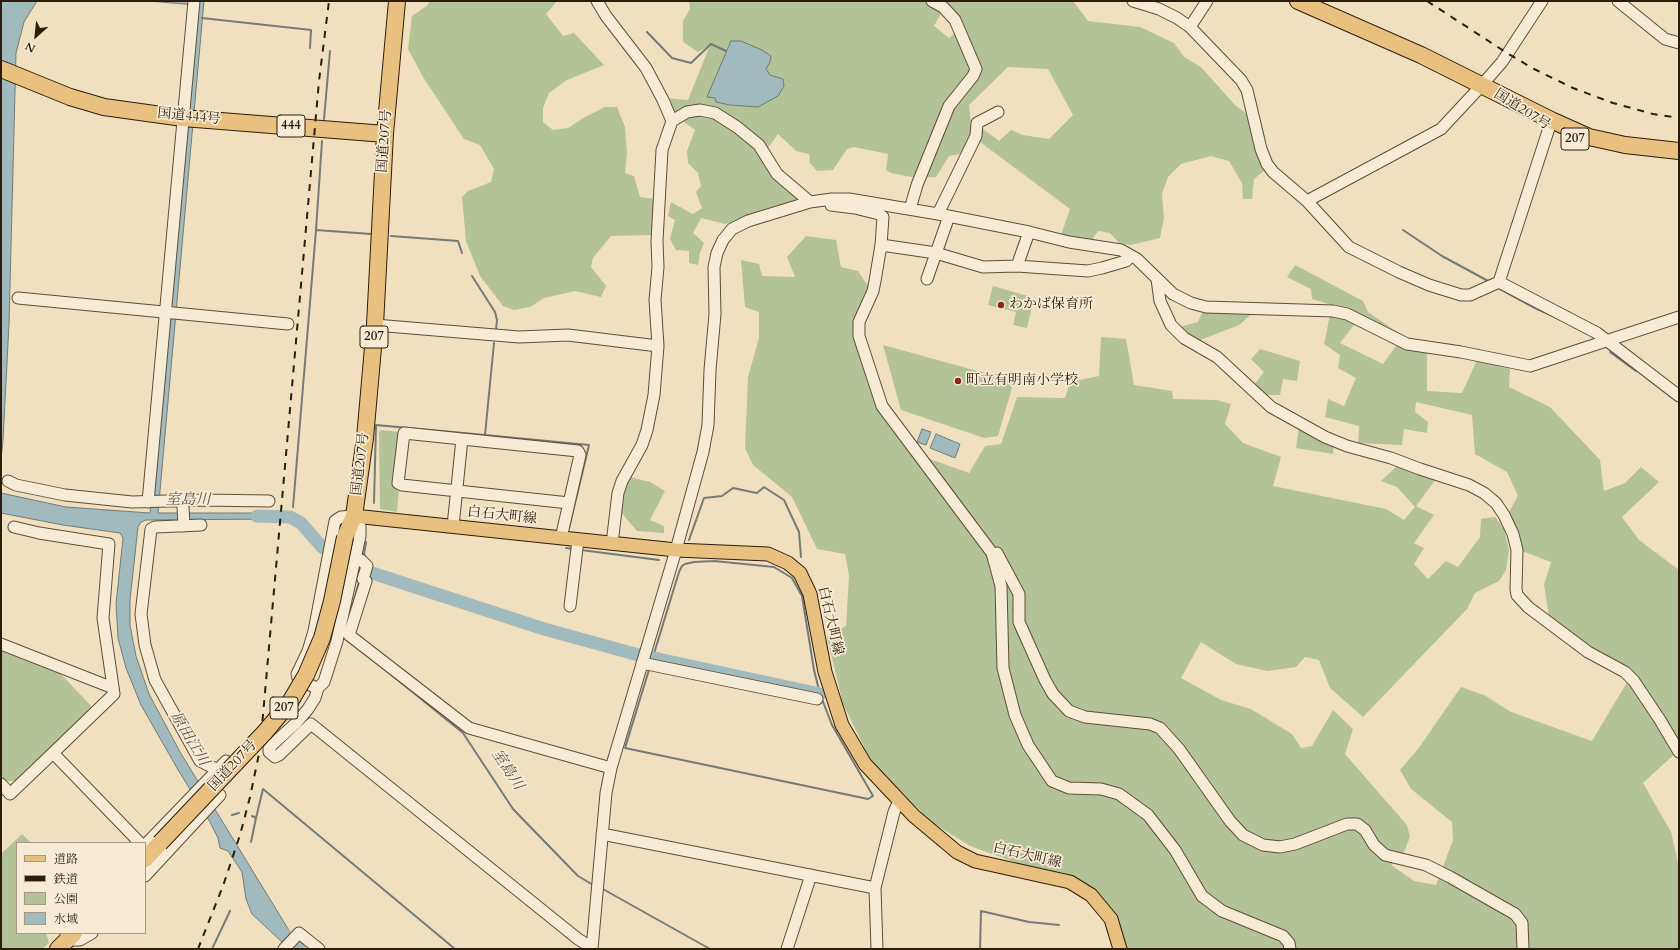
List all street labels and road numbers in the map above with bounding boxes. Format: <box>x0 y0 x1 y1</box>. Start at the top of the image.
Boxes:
street label: 国道207号 <box>1491 86 1553 134</box>
street label: 国道444号 <box>157 105 221 129</box>
street label: 国道207号 <box>374 109 396 173</box>
road number: 444 <box>277 115 305 137</box>
road number: 207 <box>1561 128 1589 150</box>
road number: 207 <box>360 326 388 348</box>
street label: 国道207号 <box>349 431 373 497</box>
street label: 白石大町線 <box>466 504 538 528</box>
street label: 白石大町線 <box>814 585 846 657</box>
road number: 207 <box>270 697 298 719</box>
street label: 国道207号 <box>205 737 261 795</box>
street label: 白石大町線 <box>991 840 1063 872</box>

